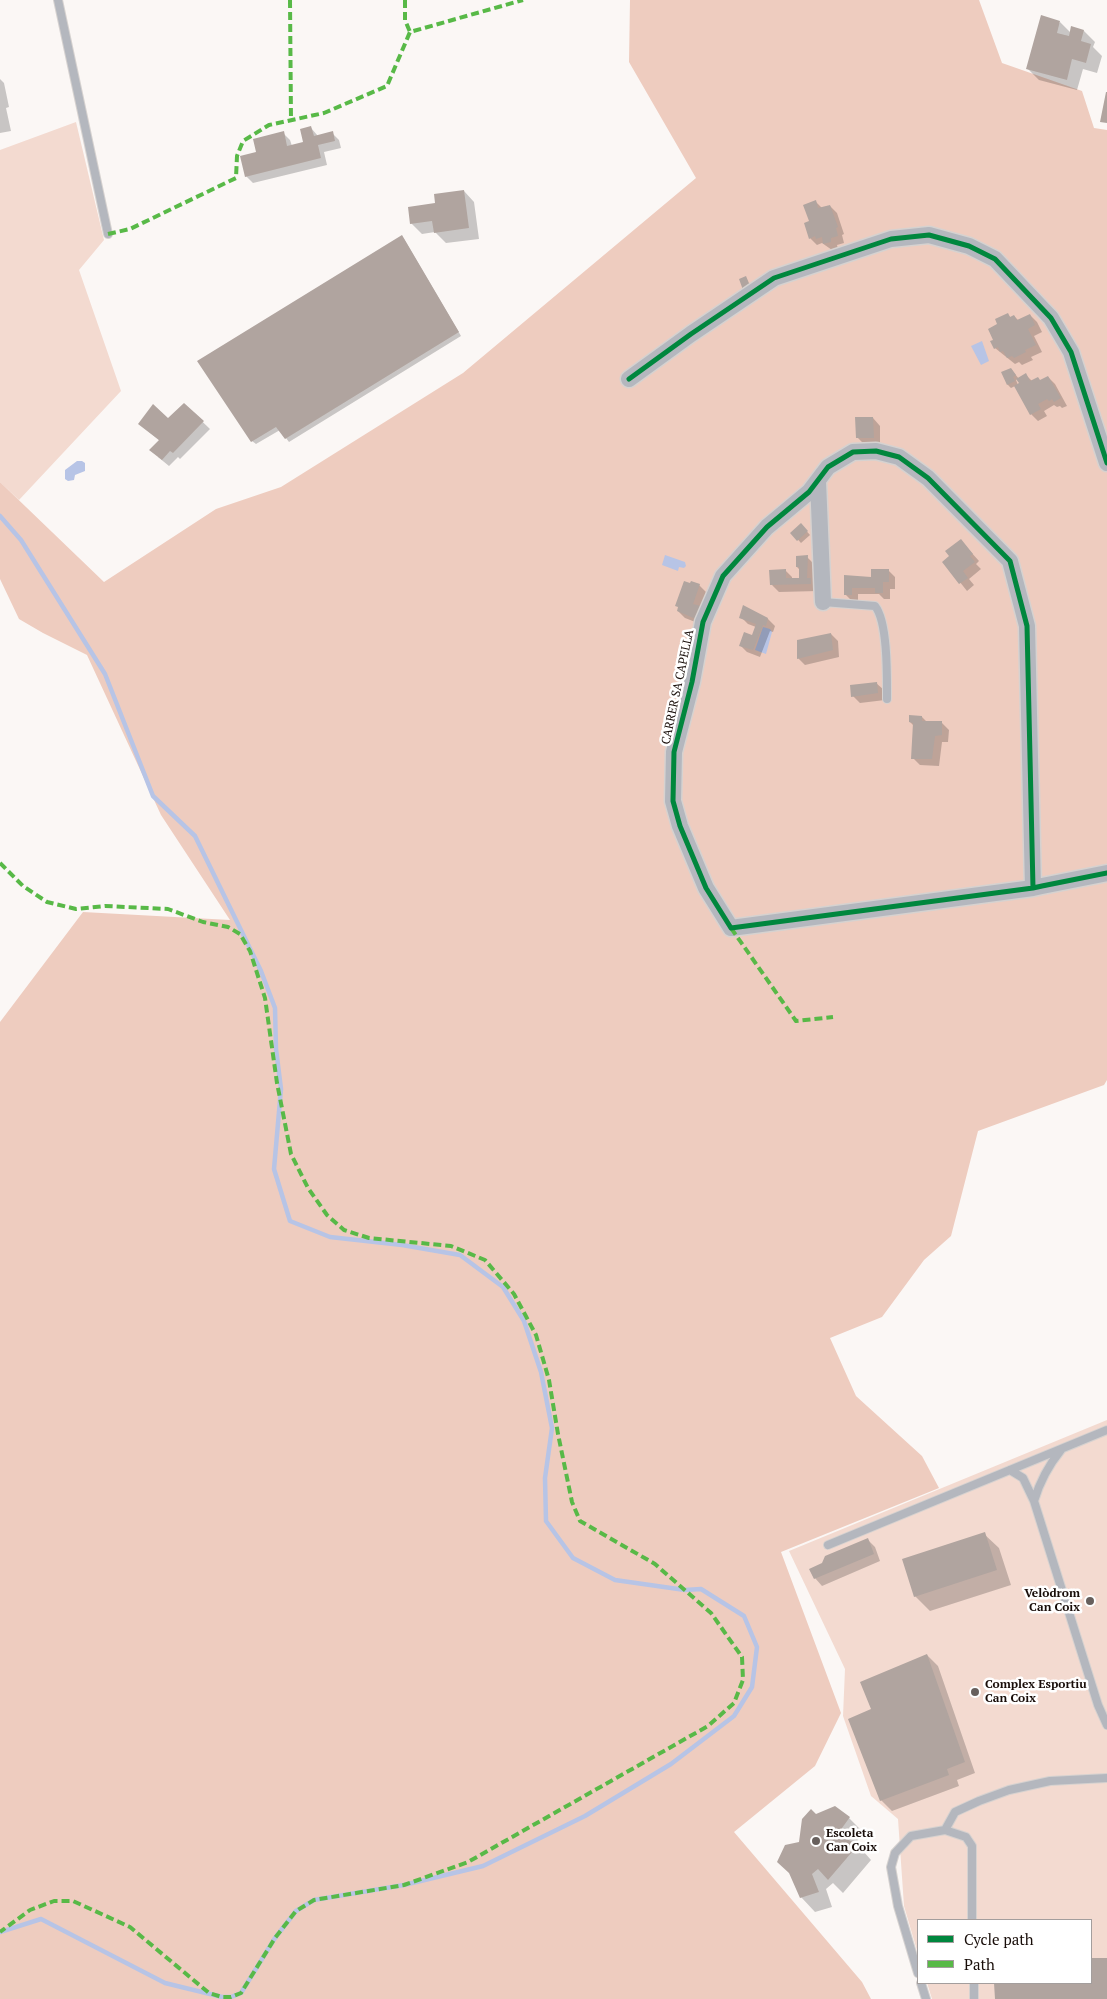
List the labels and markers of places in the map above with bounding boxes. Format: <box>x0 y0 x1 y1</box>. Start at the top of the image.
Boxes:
place label: Velòdrom Can Coix <box>1024 1587 1080 1615</box>
marker: Velòdrom Can Coix <box>1084 1595 1096 1607</box>
place label: Complex Esportiu Can Coix <box>985 1678 1087 1706</box>
marker: Complex Esportiu Can Coix <box>969 1686 981 1698</box>
place label: Escoleta Can Coix <box>826 1827 877 1855</box>
marker: Escoleta Can Coix <box>810 1835 822 1847</box>

